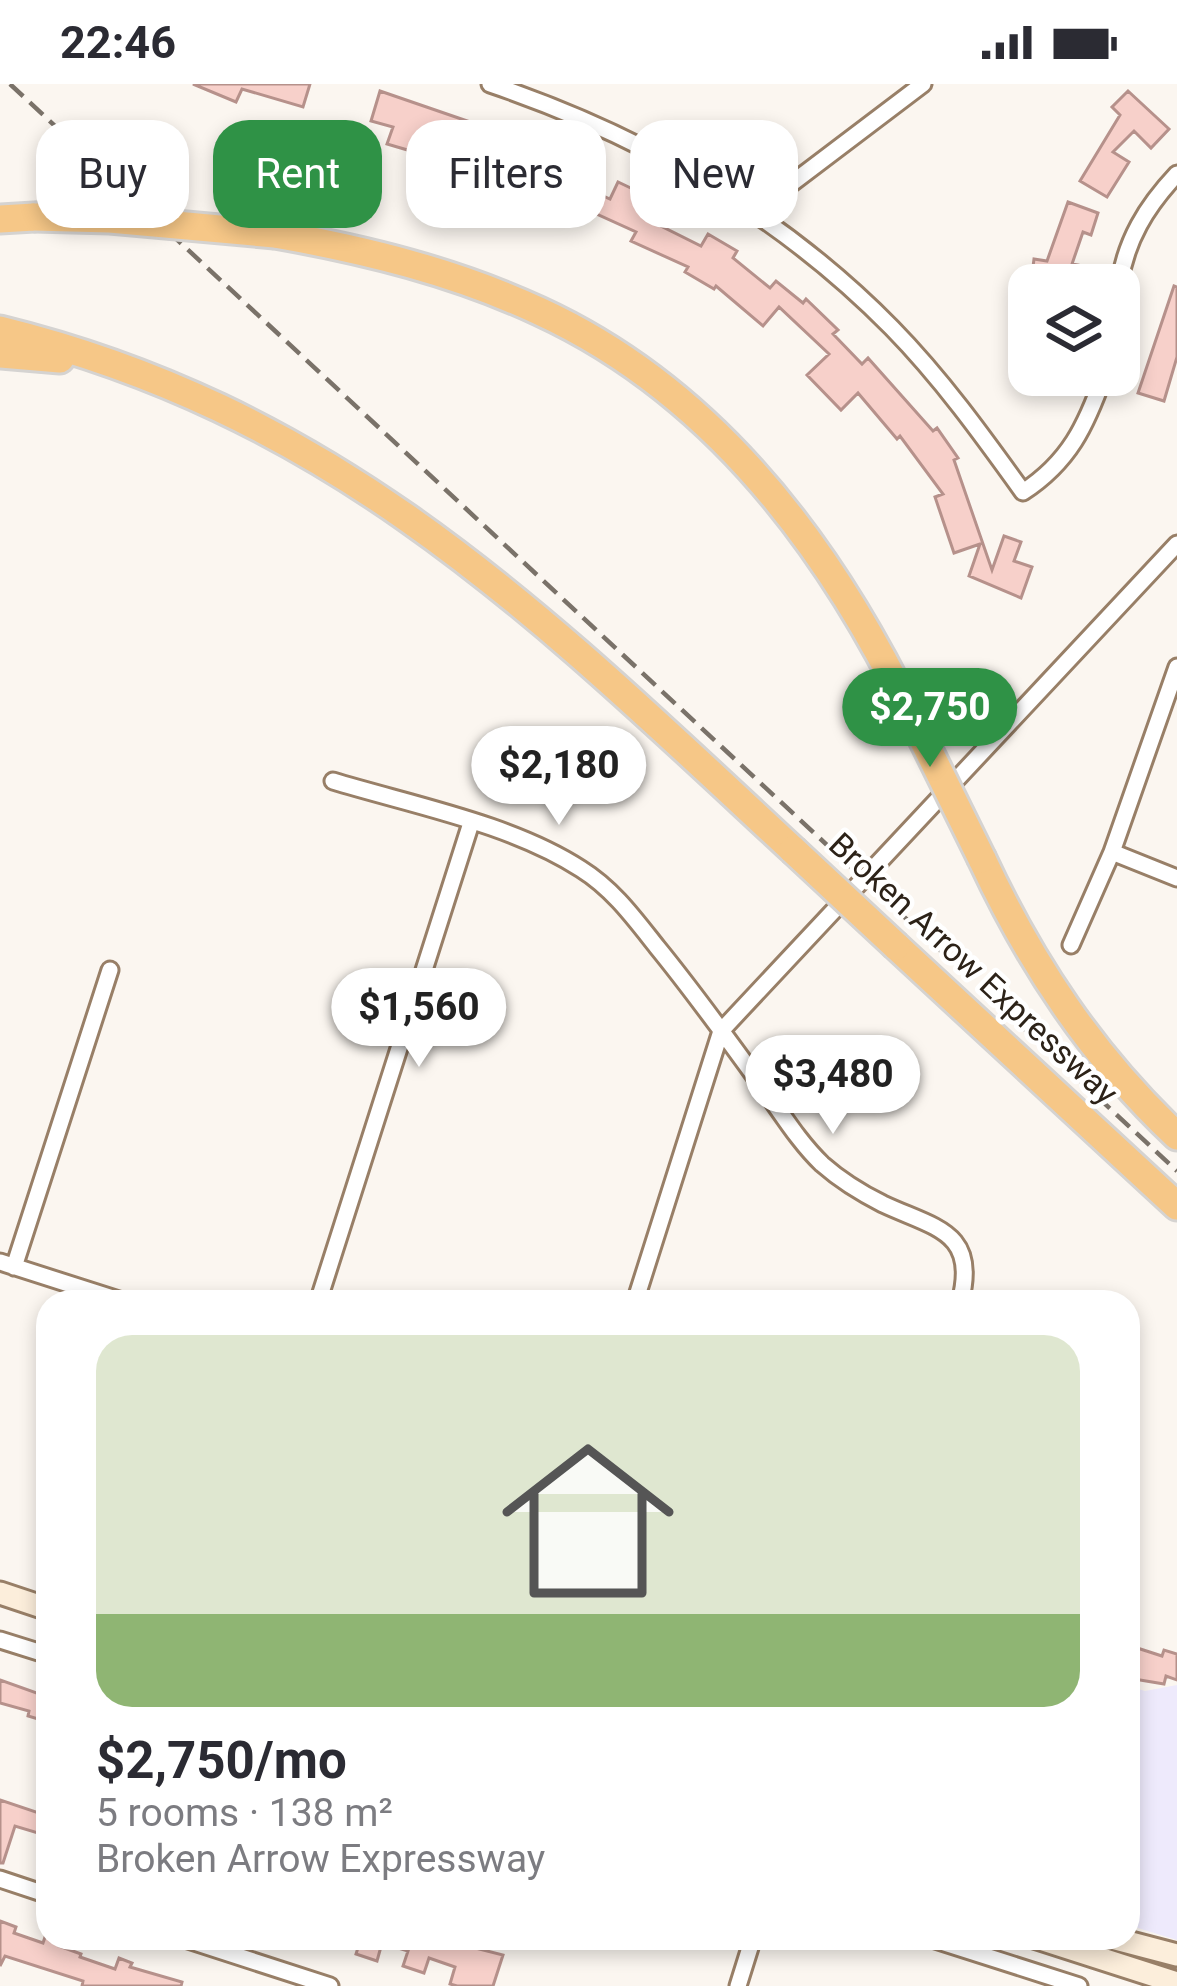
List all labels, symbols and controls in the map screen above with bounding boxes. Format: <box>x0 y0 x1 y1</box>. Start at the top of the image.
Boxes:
text: 22:46 <box>60 16 176 69</box>
chip: Buy <box>36 120 189 228</box>
chip: Rent <box>213 120 382 228</box>
chip: Filters <box>406 120 606 228</box>
chip: New <box>630 120 798 228</box>
map controls <box>1008 264 1140 396</box>
button: layers <box>1008 264 1140 396</box>
pin: $2,750 <box>832 668 1028 770</box>
text: $2,750 <box>869 684 991 730</box>
pin: $2,180 <box>461 726 657 828</box>
text: $2,180 <box>498 742 620 788</box>
street label: Broken Arrow Expressway <box>821 824 1126 1113</box>
pin: $1,560 <box>321 968 517 1070</box>
text: $1,560 <box>358 984 480 1030</box>
pin: $3,480 <box>735 1035 931 1137</box>
text: $3,480 <box>772 1051 894 1097</box>
icon: home <box>480 1413 696 1629</box>
text: $2,750/mo <box>96 1731 347 1790</box>
text: 5 rooms · 138 m² <box>96 1790 393 1836</box>
text: Broken Arrow Expressway <box>96 1836 545 1882</box>

